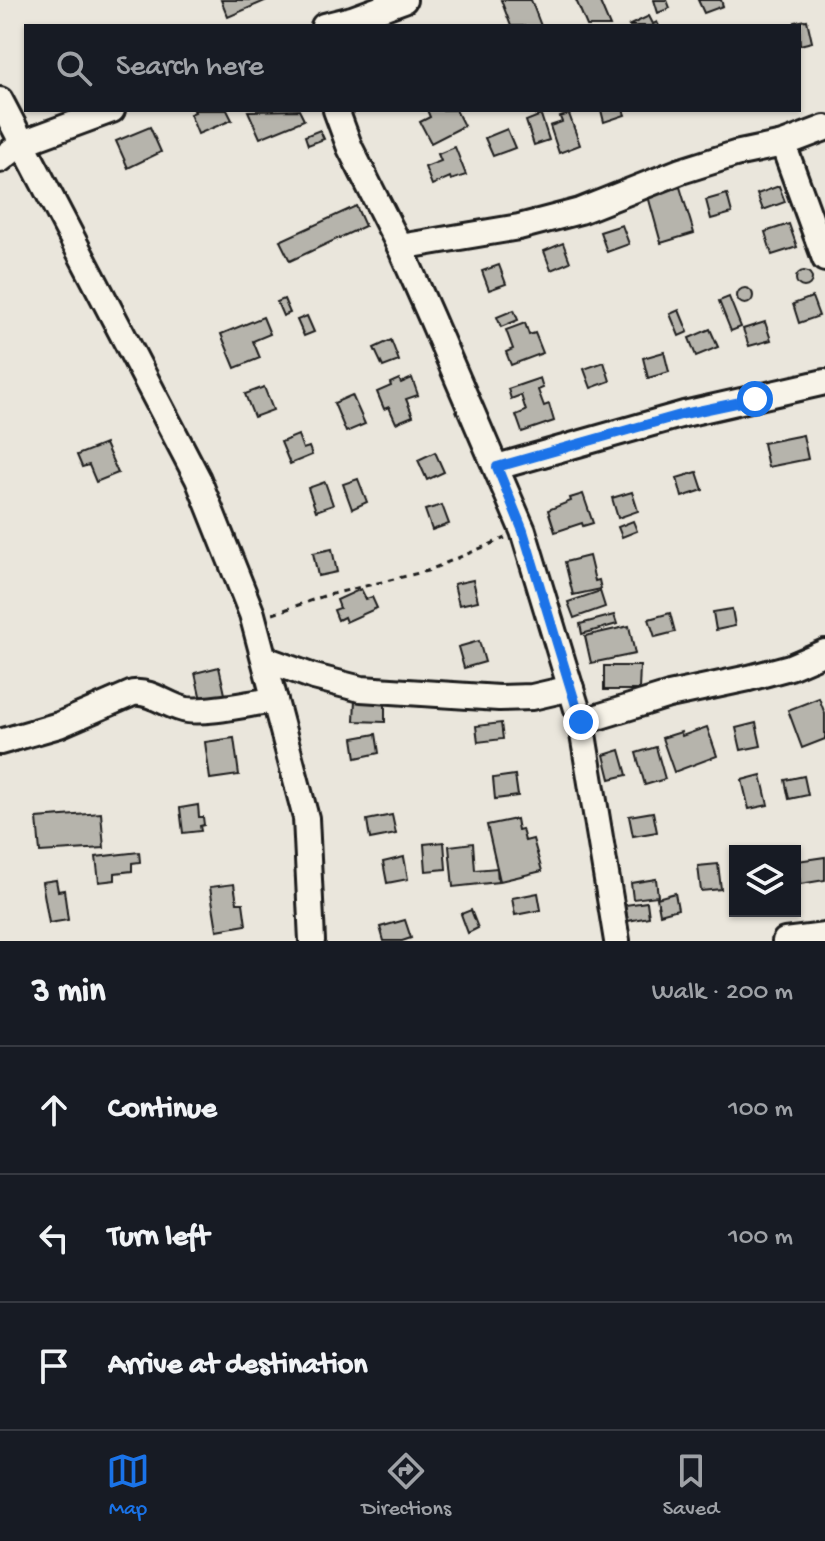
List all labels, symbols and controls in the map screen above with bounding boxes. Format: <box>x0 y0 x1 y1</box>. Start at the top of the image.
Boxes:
search box <box>24 24 801 112</box>
icon: search <box>52 46 96 90</box>
text: Search here <box>116 51 264 86</box>
route start <box>737 381 773 417</box>
route end <box>563 704 599 740</box>
map controls <box>729 845 801 917</box>
button: layers <box>729 845 801 917</box>
text: 3 min <box>32 973 105 1013</box>
text: Walk · 200 m <box>652 978 793 1009</box>
icon: ahead <box>32 1088 76 1132</box>
text: Continue <box>108 1093 217 1128</box>
text: 100 m <box>728 1095 793 1126</box>
icon: left <box>32 1216 76 1260</box>
text: Turn left <box>108 1221 209 1256</box>
text: 100 m <box>728 1223 793 1254</box>
icon: arrive <box>32 1344 76 1388</box>
text: Arrive at destination <box>108 1349 368 1384</box>
tab: Map <box>106 1449 150 1523</box>
tab: Directions <box>362 1449 451 1523</box>
tab: Saved <box>663 1449 719 1523</box>

